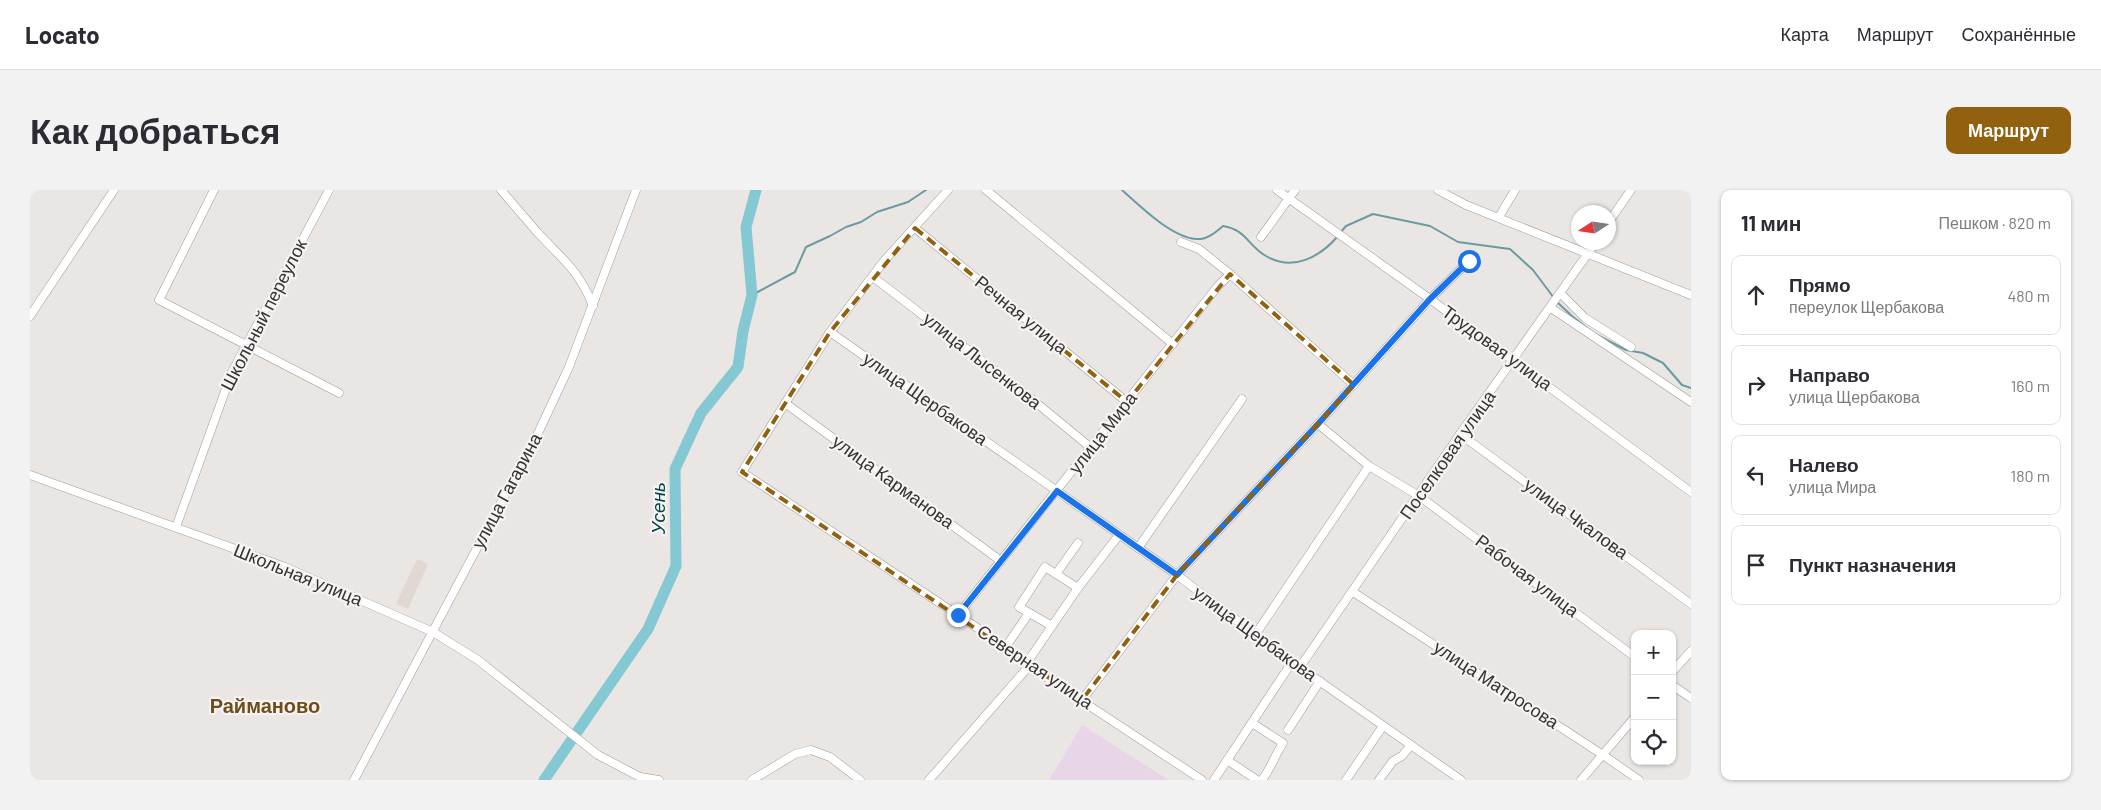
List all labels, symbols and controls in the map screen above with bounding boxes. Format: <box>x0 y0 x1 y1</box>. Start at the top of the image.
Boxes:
text: Locato <box>25 20 100 49</box>
text: Карта <box>1781 23 1829 45</box>
text: Маршрут <box>1857 23 1933 45</box>
text: Сохранённые <box>1961 23 2076 45</box>
button: Маршрут <box>1946 107 2071 154</box>
text: Как добраться <box>30 109 280 151</box>
north arrow <box>1571 205 1616 250</box>
text: 11 мин <box>1741 210 1801 235</box>
text: Пешком · 820 m <box>1939 213 2051 232</box>
street label: Школьный переулок <box>215 235 311 394</box>
route start <box>1458 250 1481 273</box>
street label: Речная улица <box>971 270 1073 359</box>
text: Прямо <box>1789 273 1851 296</box>
icon: ahead <box>1742 281 1770 309</box>
text: 480 m <box>2007 286 2050 305</box>
text: переулок Щербакова <box>1789 297 1944 316</box>
street label: Трудовая улица <box>1438 300 1558 395</box>
street label: улица Лысенкова <box>919 307 1047 414</box>
street label: улица Щербакова <box>859 347 993 450</box>
text: Направо <box>1789 363 1870 386</box>
icon: right <box>1742 371 1770 399</box>
text: 160 m <box>2011 376 2050 395</box>
street label: Поселковая улица <box>1395 385 1500 523</box>
street label: улица Мира <box>1063 386 1142 478</box>
text: улица Щербакова <box>1789 387 1920 406</box>
street label: улица Гагарина <box>466 428 546 552</box>
street label: улица Карманова <box>828 430 960 533</box>
text: Налево <box>1789 453 1859 476</box>
icon: left <box>1742 461 1770 489</box>
text: 180 m <box>2011 466 2050 485</box>
street label: улица Чкалова <box>1520 473 1634 564</box>
text: улица Мира <box>1789 477 1876 496</box>
water label: Усень <box>646 482 669 535</box>
street label: Рабочая улица <box>1472 529 1584 622</box>
street label: Школьная улица <box>231 538 367 610</box>
icon: arrive <box>1742 551 1770 579</box>
text: Пункт назначения <box>1789 553 1956 576</box>
street label: улица Щербакова <box>1190 581 1322 686</box>
route end <box>947 604 970 627</box>
street label: Северная улица <box>973 619 1099 714</box>
map controls <box>1631 630 1676 765</box>
button: + <box>1631 630 1676 675</box>
street label: улица Матросова <box>1430 636 1564 733</box>
button: − <box>1631 675 1676 720</box>
district label: Райманово <box>210 693 320 717</box>
button: locate <box>1631 720 1676 765</box>

